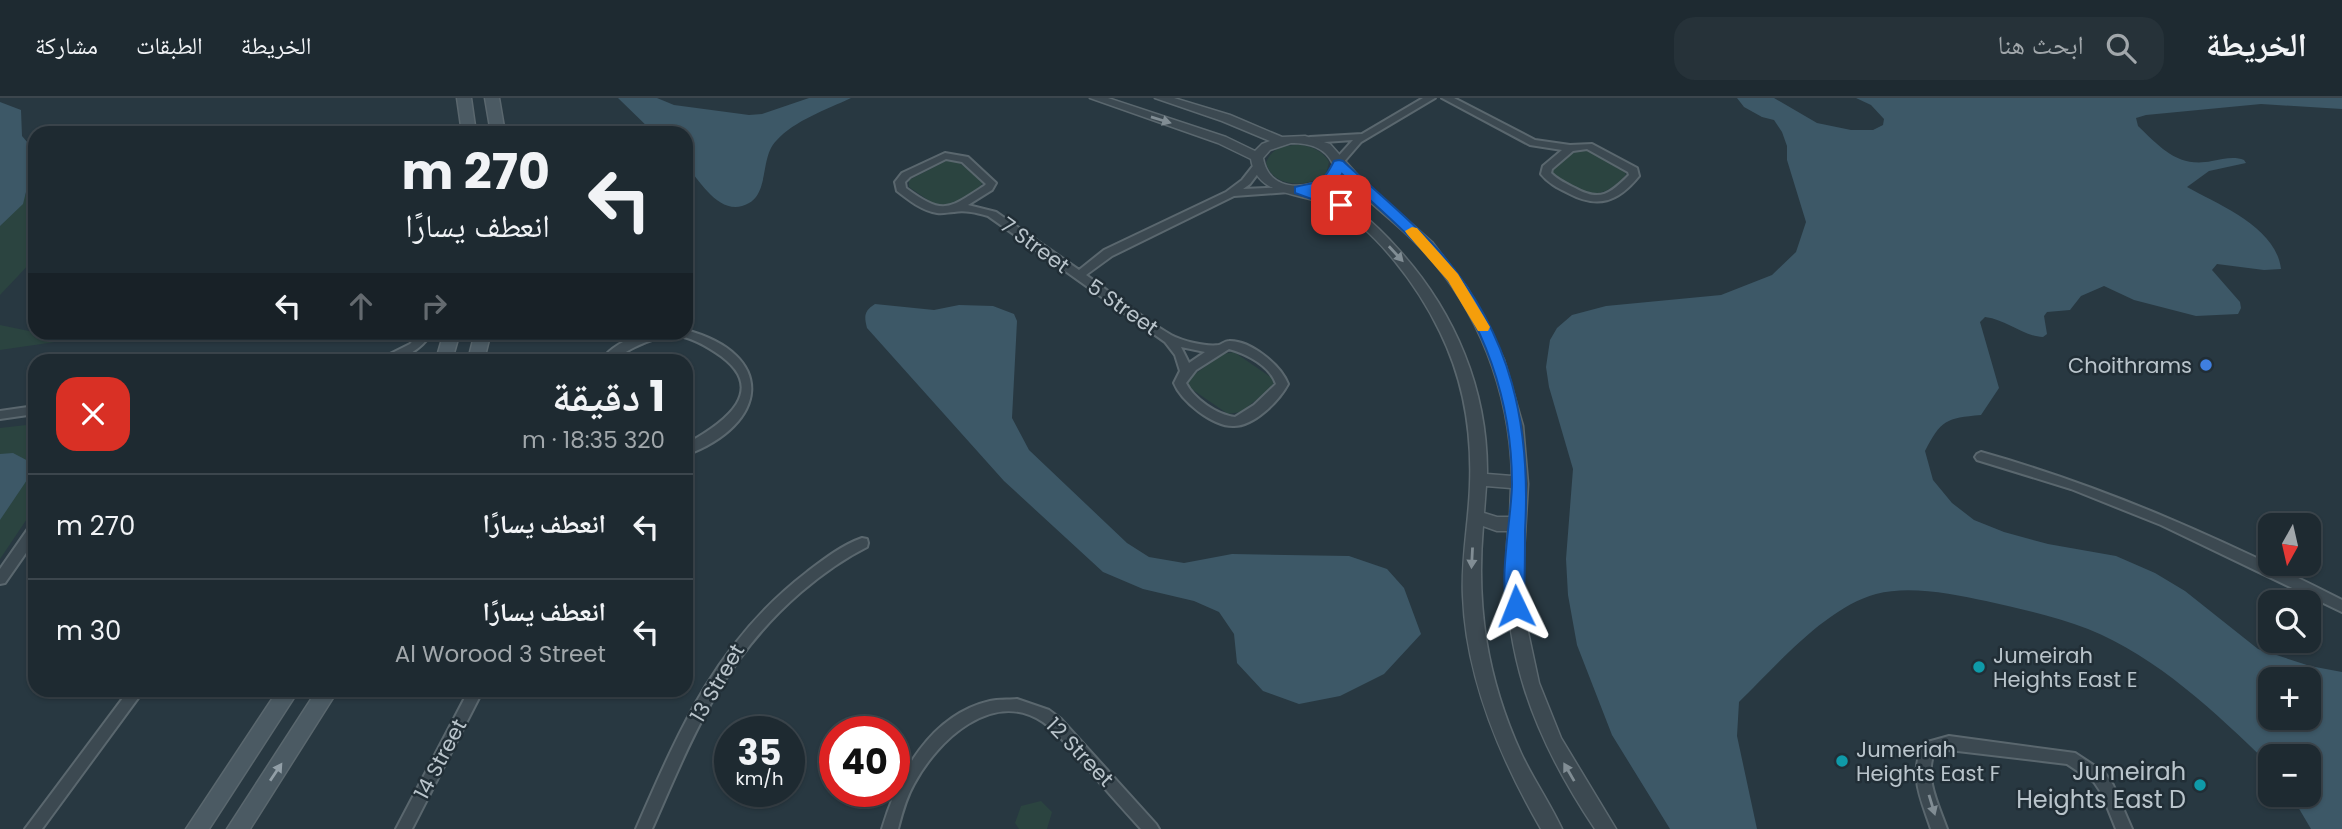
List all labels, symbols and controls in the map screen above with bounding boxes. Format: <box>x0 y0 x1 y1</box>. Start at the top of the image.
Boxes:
search box <box>1674 17 2164 80</box>
text: الخريطة <box>2206 21 2307 68</box>
text: ابحث هنا <box>1998 27 2084 63</box>
text: مشاركة <box>35 29 98 62</box>
text: الطبقات <box>136 29 203 62</box>
text: الخريطة <box>241 29 311 62</box>
icon: search <box>2102 29 2140 67</box>
one-way arrow <box>1151 116 1172 126</box>
text: 270 m <box>402 138 550 206</box>
icon: left <box>574 154 665 245</box>
pin <box>1311 175 1371 235</box>
icon: arrive <box>1322 186 1360 224</box>
text: انعطف يسارًا <box>405 203 550 248</box>
street label: 7 Street <box>995 210 1075 280</box>
one-way arrow <box>1387 245 1403 262</box>
street label: 5 Street <box>1082 272 1164 342</box>
icon: left <box>269 287 307 325</box>
icon: ahead <box>342 287 380 325</box>
icon: right <box>415 287 453 325</box>
place label: Choithrams <box>2068 351 2192 380</box>
marker: Choithrams <box>2198 357 2214 373</box>
text: 1 دقيقة <box>552 367 665 426</box>
button: close <box>56 377 130 451</box>
text: 320 m · 18:35 <box>522 424 665 456</box>
text: انعطف يسارًا <box>483 506 606 542</box>
text: 270 m <box>56 508 135 544</box>
icon: left <box>627 508 665 546</box>
north arrow <box>2258 513 2320 576</box>
map controls <box>2258 513 2321 807</box>
one-way arrow <box>1466 547 1477 569</box>
position arrow <box>1479 569 1553 643</box>
button: search <box>2258 590 2321 653</box>
text: انعطف يسارًا <box>483 594 606 630</box>
text: 30 m <box>56 613 121 649</box>
icon: left <box>627 613 665 651</box>
text: Al Worood 3 Street <box>395 638 606 670</box>
street label: 13 Street <box>683 638 751 728</box>
place label: Jumeirah Heights East E <box>1993 641 2138 694</box>
marker: Jumeirah Heights East E <box>1971 659 1987 675</box>
button: + <box>2258 667 2321 730</box>
street label: 12 Street <box>1040 711 1120 793</box>
street label: 14 Street <box>407 714 473 804</box>
speed limit sign: 40 <box>819 716 910 807</box>
text: 35 <box>738 728 781 777</box>
place label: Jumeriah Heights East F <box>1856 735 2000 788</box>
button: − <box>2258 744 2321 807</box>
marker: Jumeriah Heights East F <box>1834 753 1850 769</box>
place label: Jumeirah Heights East D <box>2016 755 2186 816</box>
one-way arrow <box>1563 762 1575 781</box>
one-way arrow <box>269 763 282 782</box>
text: km/h <box>736 766 783 791</box>
marker: Jumeirah Heights East D <box>2192 777 2208 793</box>
one-way arrow <box>1928 794 1938 815</box>

